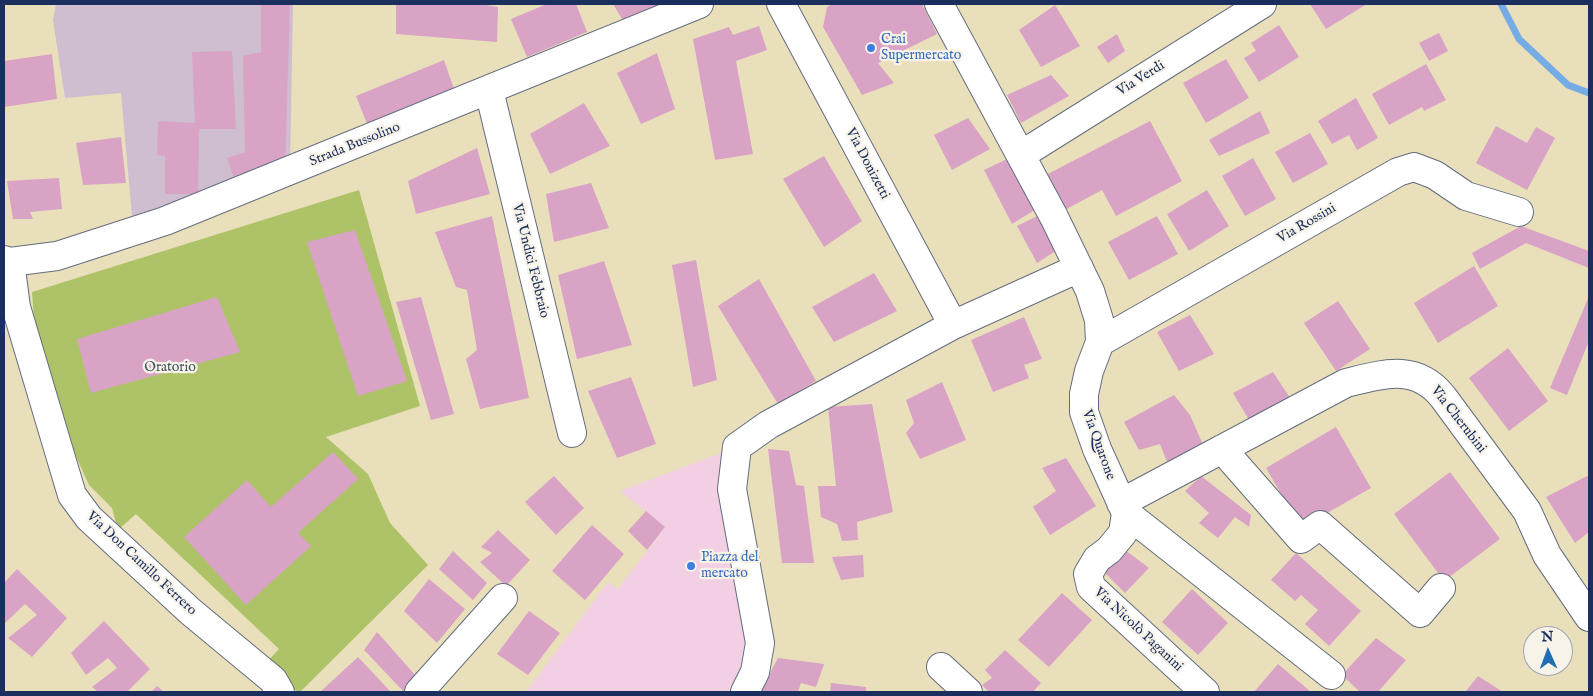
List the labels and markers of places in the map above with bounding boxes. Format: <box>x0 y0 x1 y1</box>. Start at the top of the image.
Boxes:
place label: Crai Supermercato <box>881 32 961 64</box>
marker: Crai Supermercato <box>865 42 877 54</box>
place label: Piazza del mercato <box>701 550 759 582</box>
marker: Piazza del mercato <box>685 560 697 572</box>

